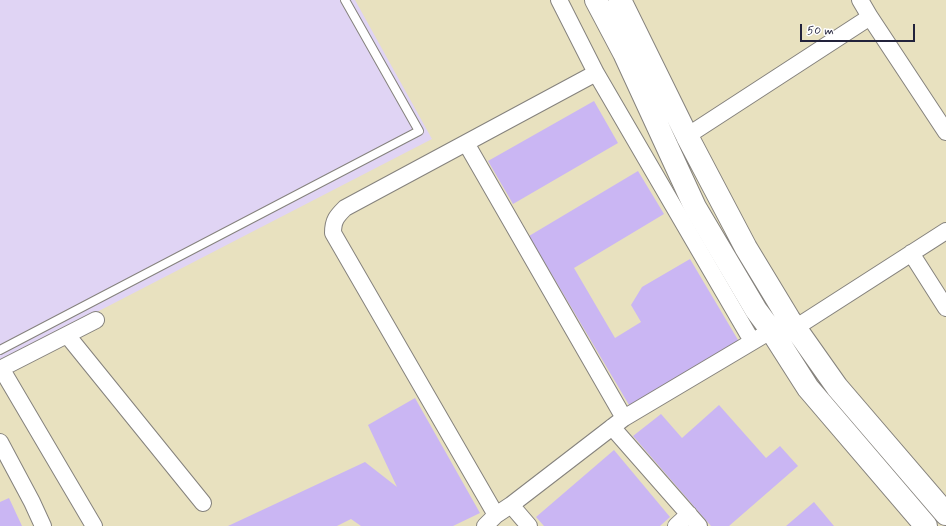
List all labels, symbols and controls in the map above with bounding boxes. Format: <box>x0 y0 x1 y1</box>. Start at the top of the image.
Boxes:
scale bar <box>802 16 917 42</box>
text: 50 m <box>807 23 834 39</box>

